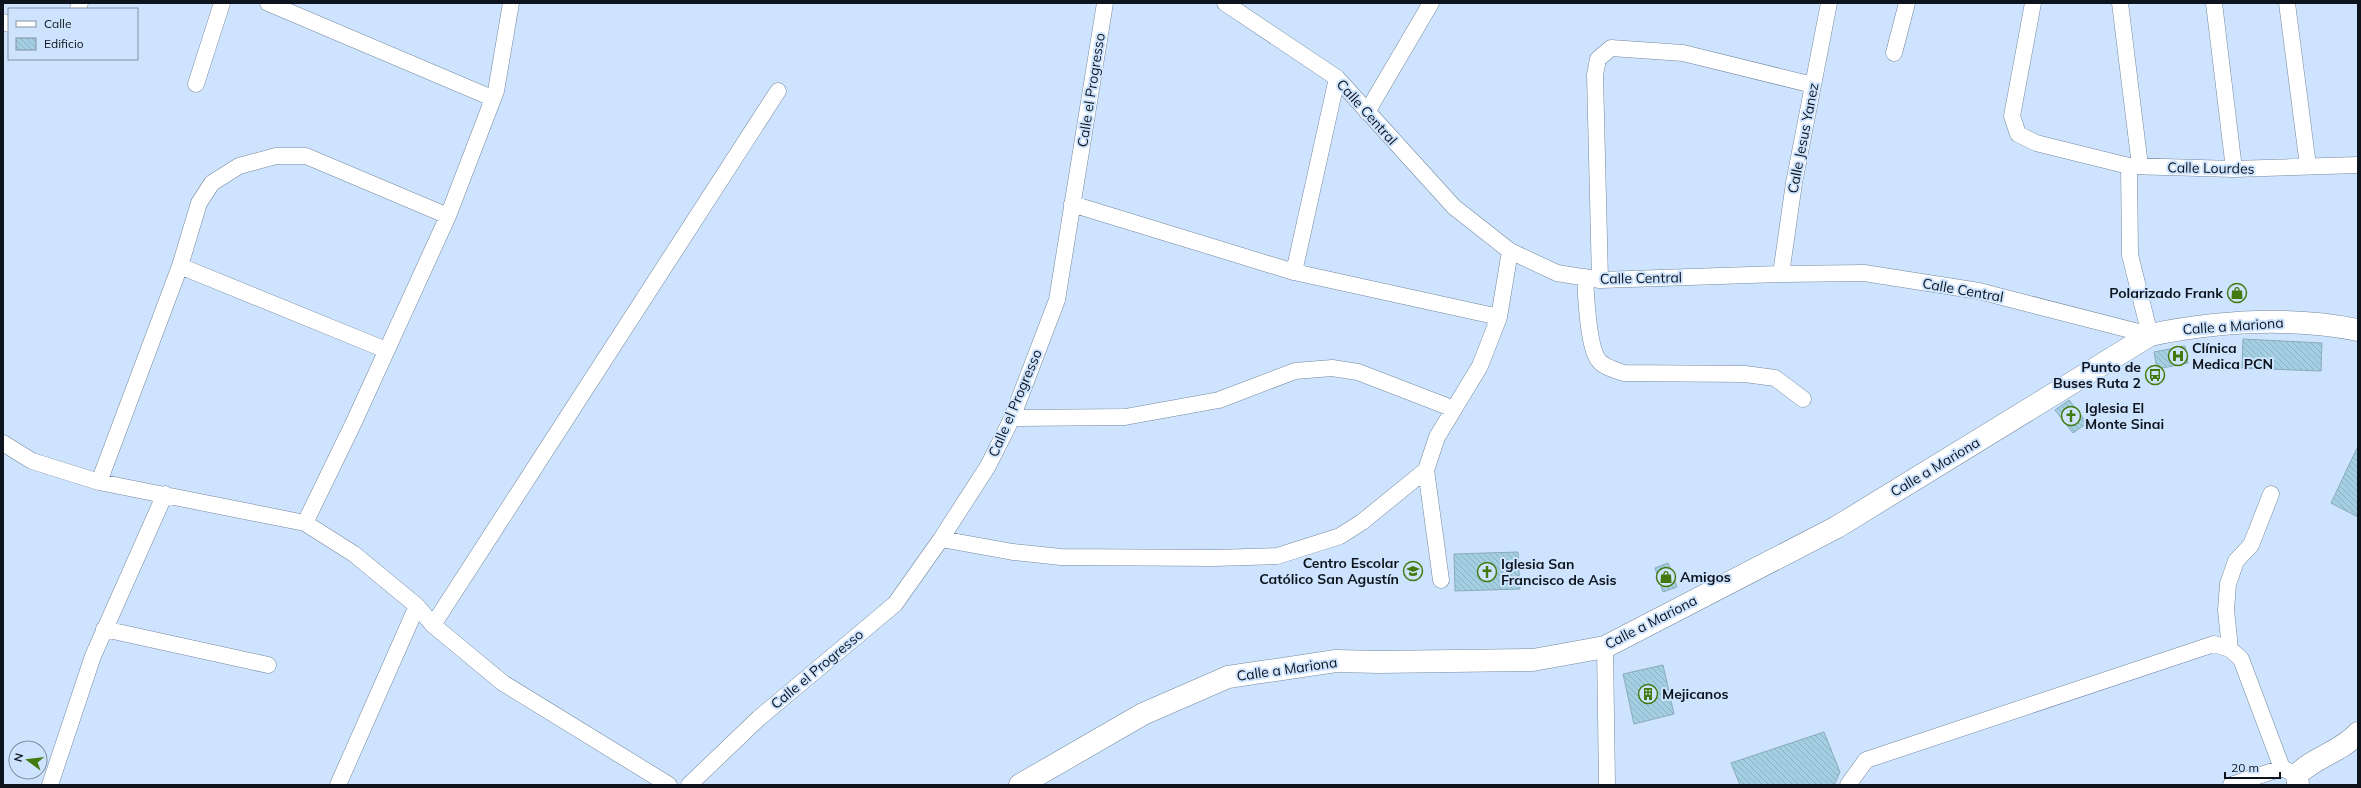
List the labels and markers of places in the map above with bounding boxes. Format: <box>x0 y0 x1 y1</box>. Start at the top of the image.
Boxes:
shop icon: Polarizado Frank <box>2226 282 2248 304</box>
place label: Polarizado Frank <box>2109 284 2223 302</box>
place label: Clínica Medica PCN <box>2192 339 2273 373</box>
hospital icon: Clínica Medica PCN <box>2167 345 2189 367</box>
place label: Punto de Buses Ruta 2 <box>2053 358 2141 392</box>
bus stop icon: Punto de Buses Ruta 2 <box>2144 364 2166 386</box>
place label: Iglesia El Monte Sinai <box>2085 399 2164 433</box>
church icon: Iglesia El Monte Sinai <box>2060 405 2082 427</box>
place label: Centro Escolar Católico San Agustín <box>1259 554 1399 588</box>
place label: Iglesia San Francisco de Asis <box>1501 555 1616 589</box>
school or university icon: Centro Escolar Católico San Agustín <box>1402 560 1424 582</box>
church icon: Iglesia San Francisco de Asis <box>1476 561 1498 583</box>
shop icon: Amigos <box>1655 566 1677 588</box>
place label: Amigos <box>1680 568 1731 586</box>
building icon: Mejicanos <box>1637 683 1659 705</box>
place label: Mejicanos <box>1662 685 1729 703</box>

